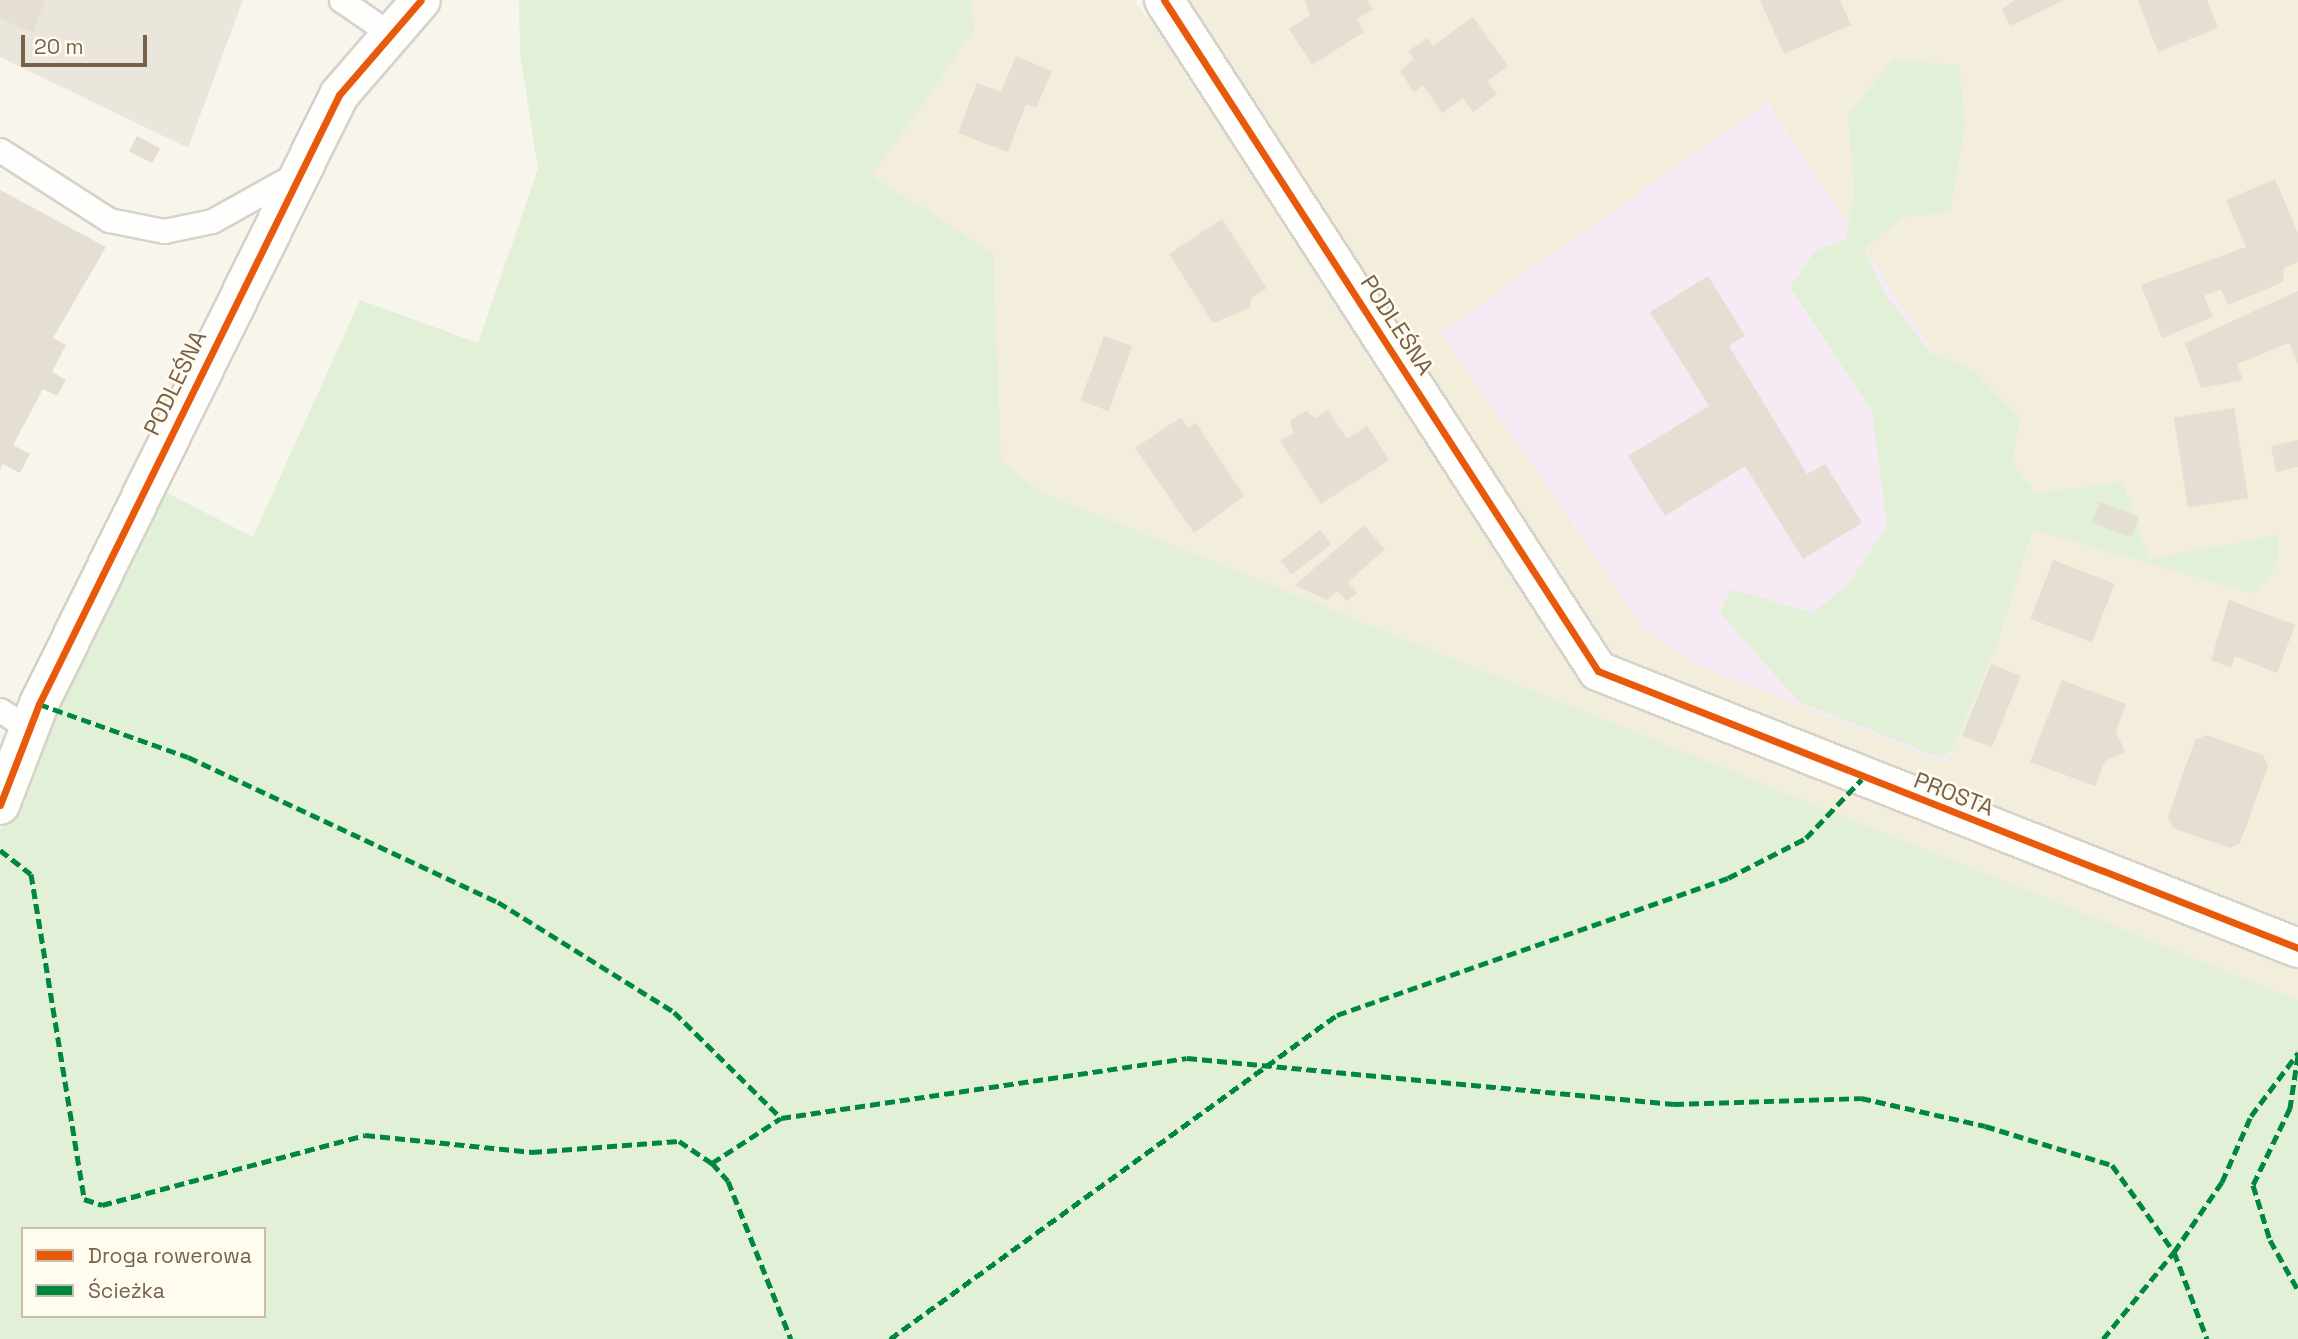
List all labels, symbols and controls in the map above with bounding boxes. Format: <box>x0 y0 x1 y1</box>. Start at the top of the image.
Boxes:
scale bar <box>24 21 150 65</box>
text: 20 m <box>34 33 84 60</box>
street label: PODLEŚNA <box>1355 270 1439 380</box>
street label: PODLEŚNA <box>138 326 212 440</box>
street label: PROSTA <box>1910 766 1998 822</box>
legend <box>21 1227 266 1318</box>
text: Droga rowerowa <box>88 1242 252 1269</box>
text: Ścieżka <box>88 1277 165 1304</box>

